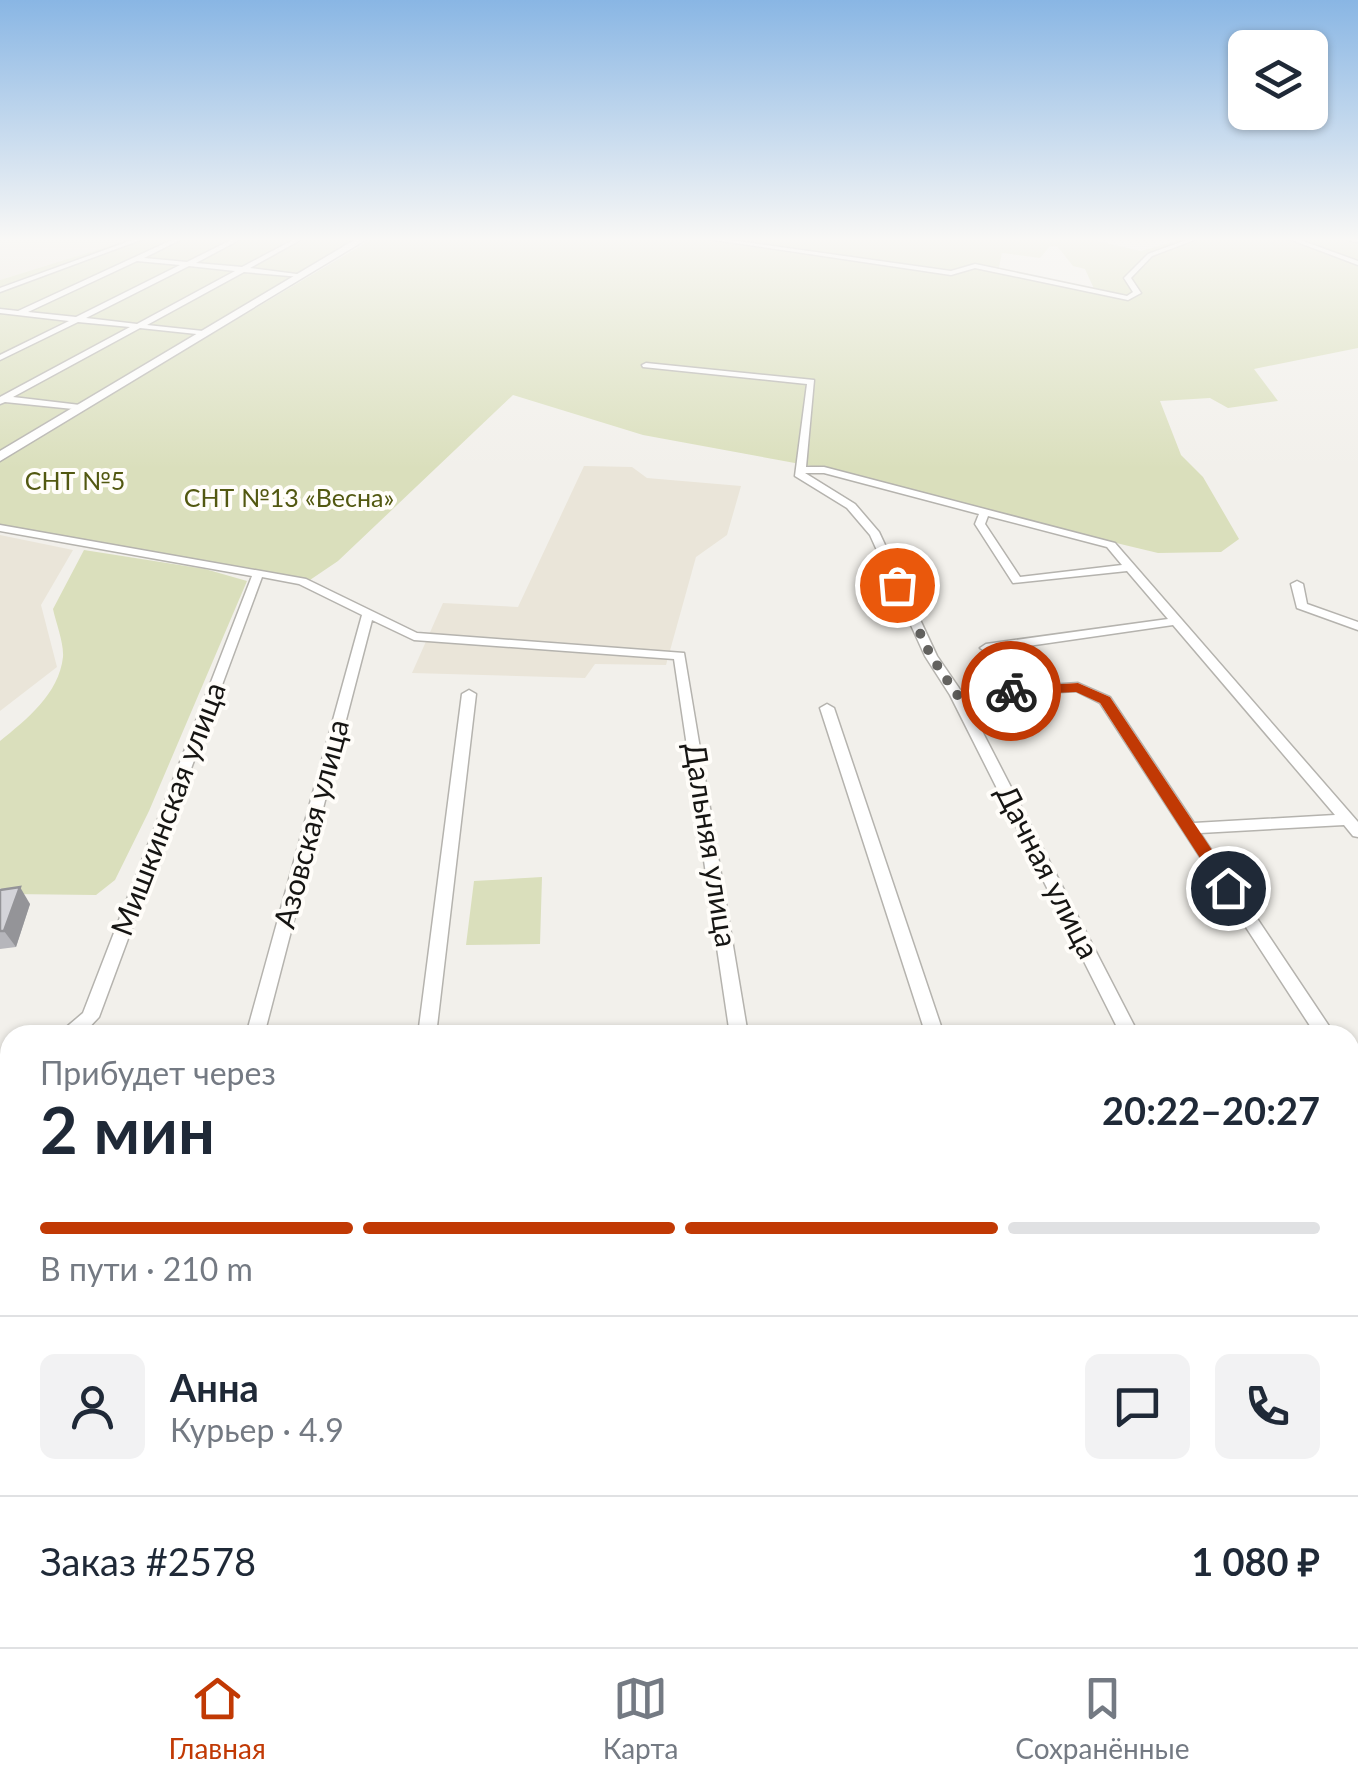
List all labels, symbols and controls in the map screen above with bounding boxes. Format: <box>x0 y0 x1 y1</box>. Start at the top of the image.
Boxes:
map controls <box>1228 30 1328 130</box>
button: layers <box>1228 30 1328 130</box>
park label: СНТ №5 <box>25 465 125 495</box>
park label: СНТ №13 «Весна» <box>184 482 394 512</box>
pin <box>855 543 940 628</box>
icon: bag <box>870 558 925 613</box>
courier <box>961 641 1061 741</box>
icon: bike <box>984 664 1039 719</box>
street label: Мишкинская улица <box>102 677 232 940</box>
street label: Азовская улица <box>265 715 355 932</box>
street label: Дальняя улица <box>678 740 746 949</box>
street label: Дачная улица <box>990 778 1108 964</box>
pin <box>1186 846 1271 931</box>
icon: home <box>1201 861 1256 916</box>
text: Прибудет через <box>40 1053 276 1092</box>
text: 20:22–20:27 <box>1102 1087 1320 1133</box>
text: 2 мин <box>40 1090 215 1168</box>
text: В пути · 210 m <box>40 1249 253 1288</box>
button: person <box>40 1354 145 1459</box>
button: chat <box>1085 1354 1190 1459</box>
button: phone <box>1215 1354 1320 1459</box>
text: Анна <box>170 1364 259 1410</box>
text: Курьер · 4.9 <box>170 1410 344 1449</box>
text: Заказ #2578 <box>40 1538 256 1584</box>
text: 1 080 ₽ <box>1191 1538 1320 1584</box>
tab: Главная <box>168 1671 266 1765</box>
tab: Карта <box>603 1671 678 1765</box>
tab: Сохранённые <box>1015 1671 1190 1765</box>

